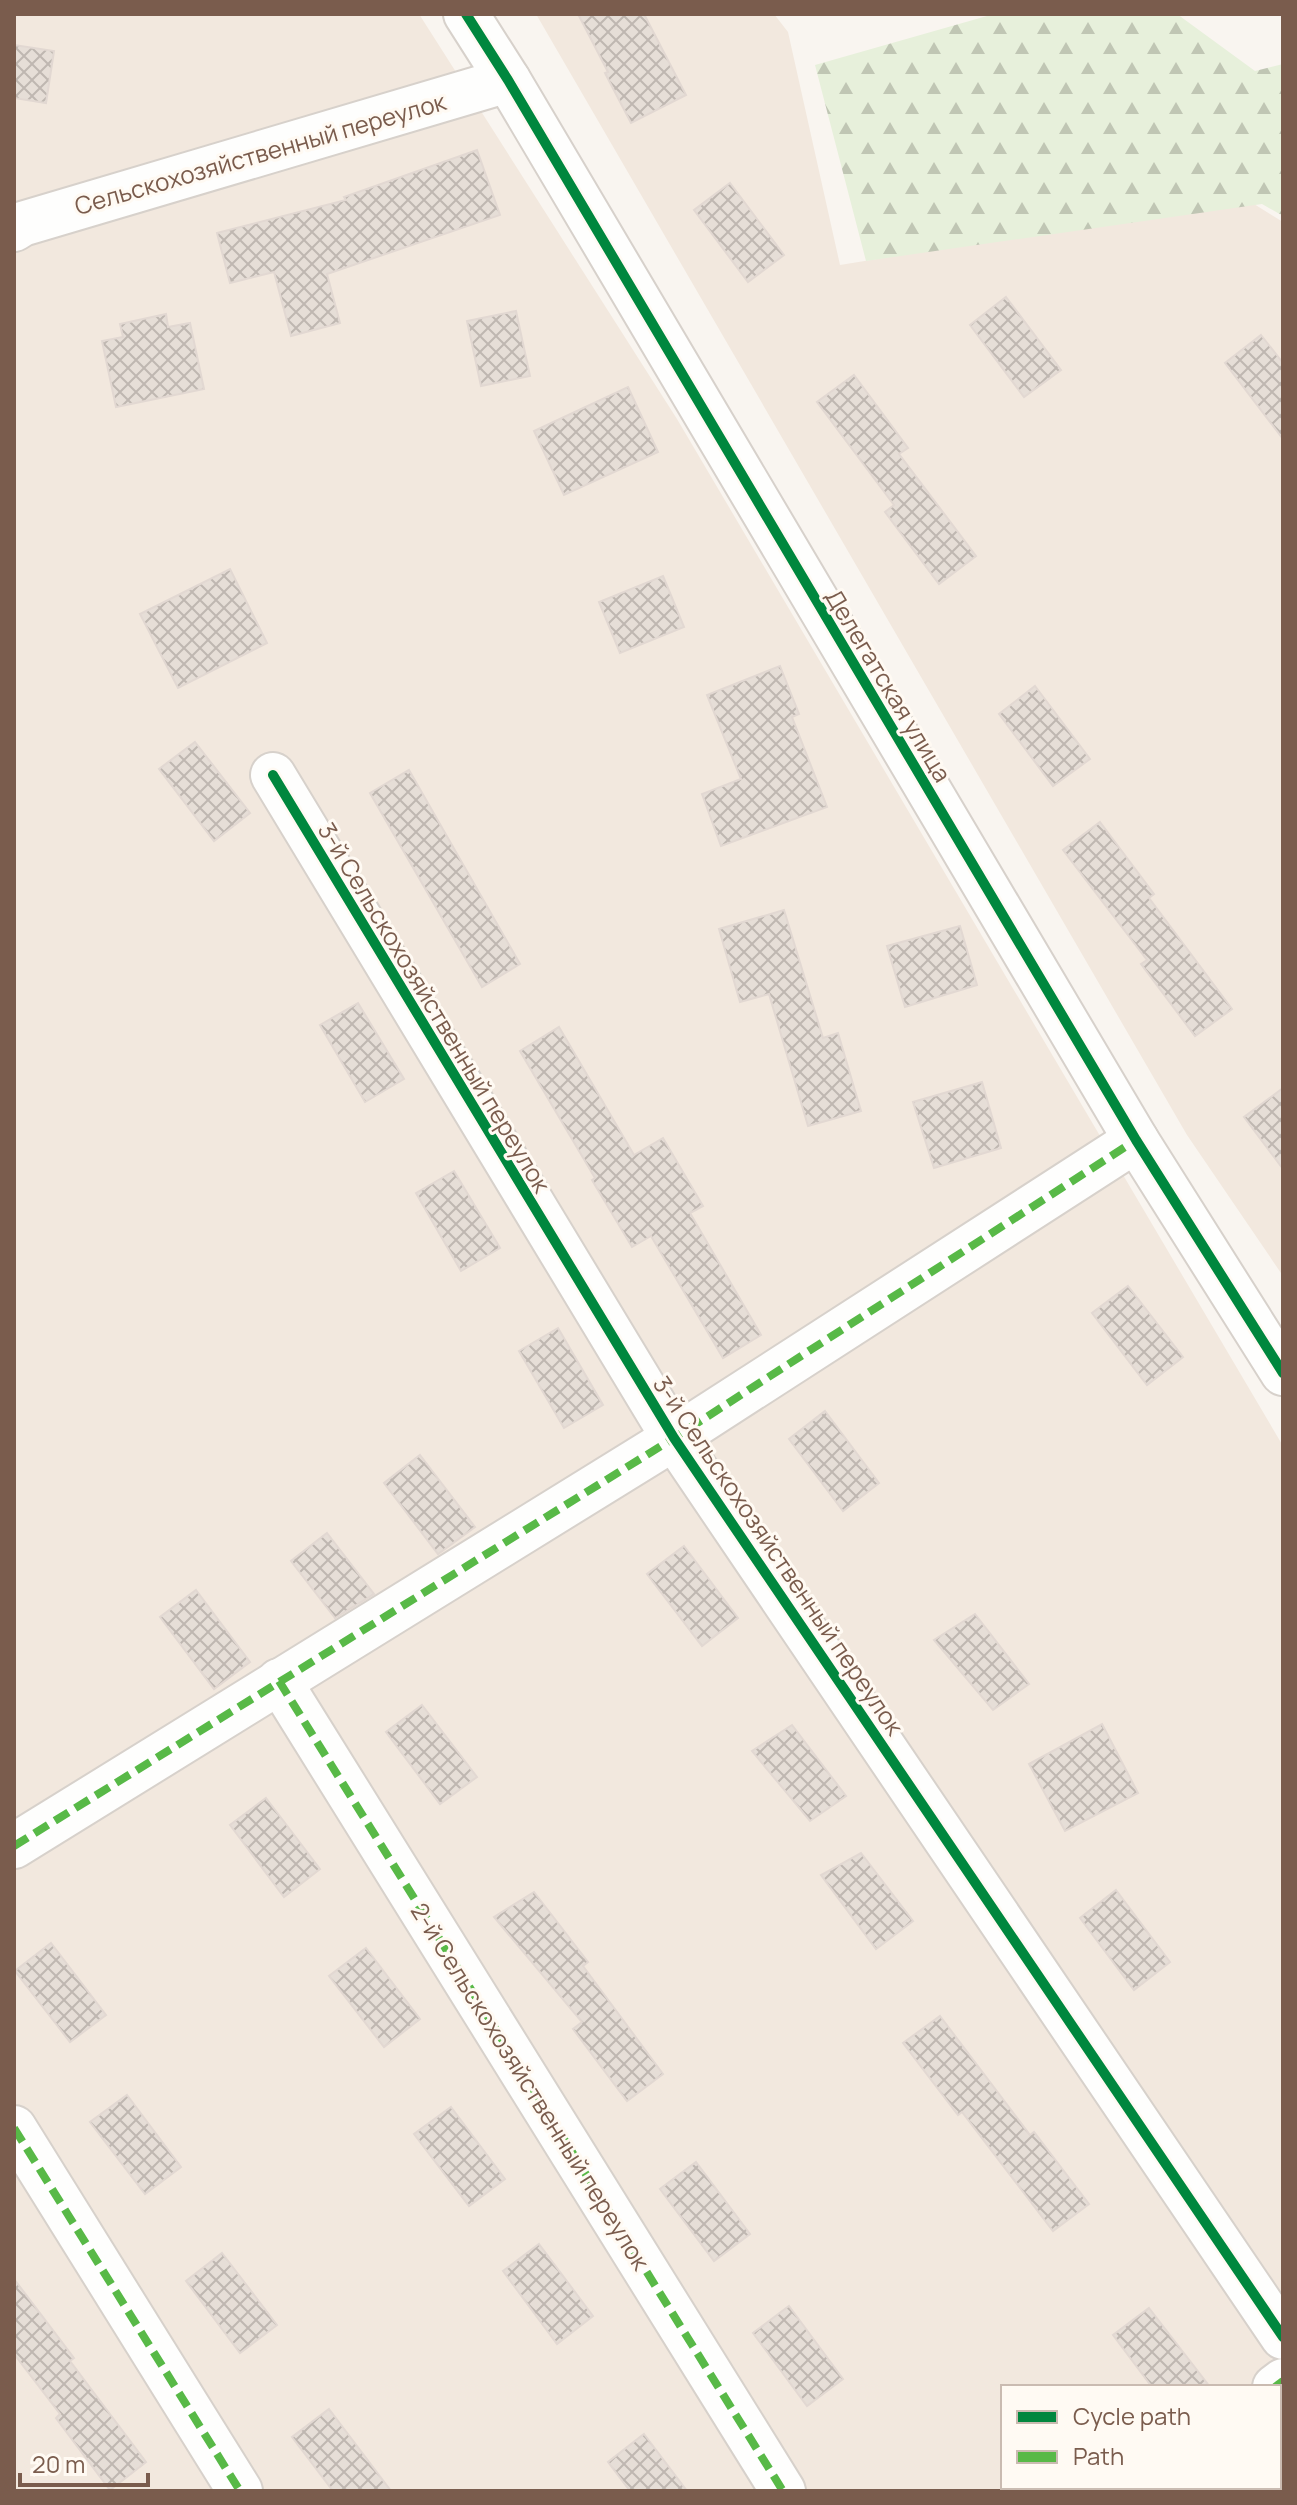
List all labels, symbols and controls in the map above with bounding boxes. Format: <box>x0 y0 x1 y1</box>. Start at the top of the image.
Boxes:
street label: Сельскохозяйственный переулок <box>71 84 450 222</box>
street label: Делегатская улица <box>818 582 960 788</box>
street label: 3-й Сельскохозяйственный переулок <box>311 816 560 1199</box>
street label: 3-й Сельскохозяйственный переулок <box>646 1369 913 1742</box>
street label: 2-й Сельскохозяйственный переулок <box>404 1896 659 2277</box>
legend <box>1001 2385 1281 2489</box>
text: Cycle path <box>1073 2399 1191 2432</box>
scale bar <box>20 2437 148 2487</box>
text: Path <box>1073 2439 1124 2472</box>
text: 20 m <box>32 2447 85 2480</box>

